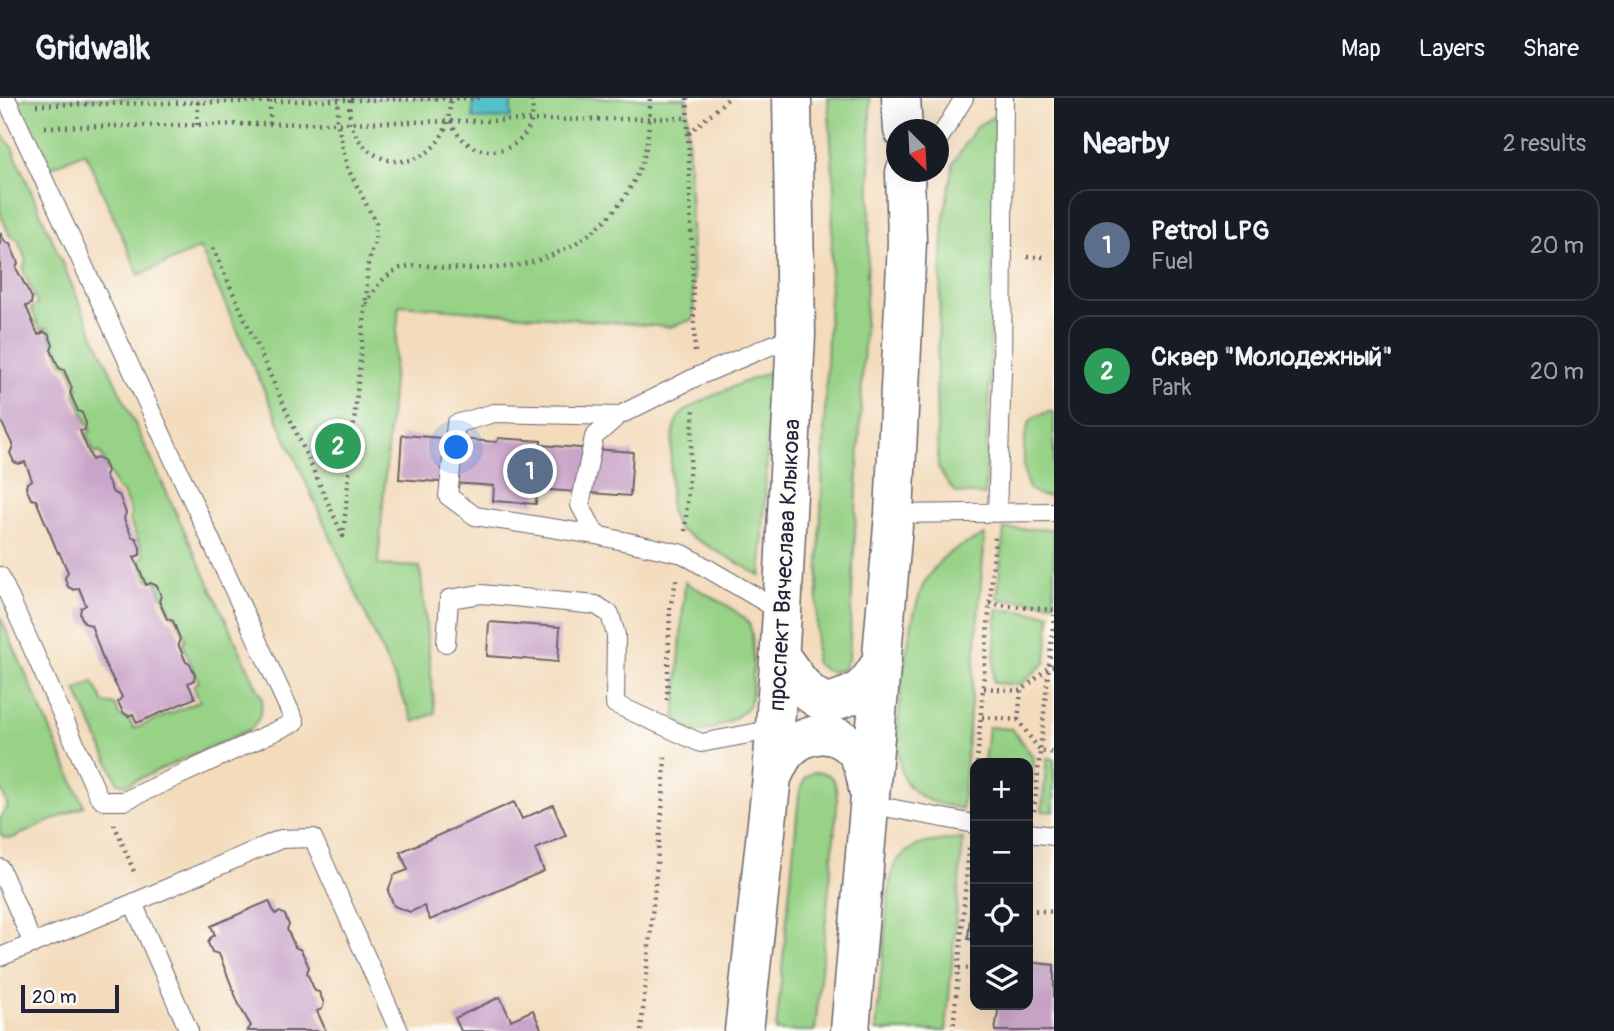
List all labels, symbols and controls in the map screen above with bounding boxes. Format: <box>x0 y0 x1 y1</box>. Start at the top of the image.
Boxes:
text: Gridwalk <box>35 28 150 69</box>
text: Map <box>1341 34 1381 63</box>
text: Layers <box>1419 34 1485 63</box>
text: Share <box>1523 34 1579 63</box>
north arrow <box>886 119 949 182</box>
text: Nearby <box>1082 125 1169 162</box>
text: 2 results <box>1503 129 1586 158</box>
text: Petrol LPG <box>1151 215 1269 247</box>
text: 1 <box>1103 231 1112 260</box>
text: 20 m <box>1530 231 1584 260</box>
text: Fuel <box>1151 247 1193 276</box>
text: Сквер "Молодежный" <box>1151 341 1393 373</box>
text: 2 <box>1101 357 1113 386</box>
text: 20 m <box>1530 357 1584 386</box>
text: Park <box>1151 373 1191 402</box>
street label: проспект Вячеслава Клыкова <box>762 418 807 712</box>
pin: 2 <box>315 420 361 472</box>
your location <box>439 430 473 464</box>
pin: 1 <box>507 445 553 497</box>
map controls <box>970 758 1033 1010</box>
button: + <box>970 758 1033 821</box>
button: − <box>970 821 1033 884</box>
button: locate <box>970 884 1033 947</box>
button: layers <box>970 947 1033 1010</box>
scale bar <box>21 982 119 1014</box>
text: 20 m <box>32 985 77 1009</box>

